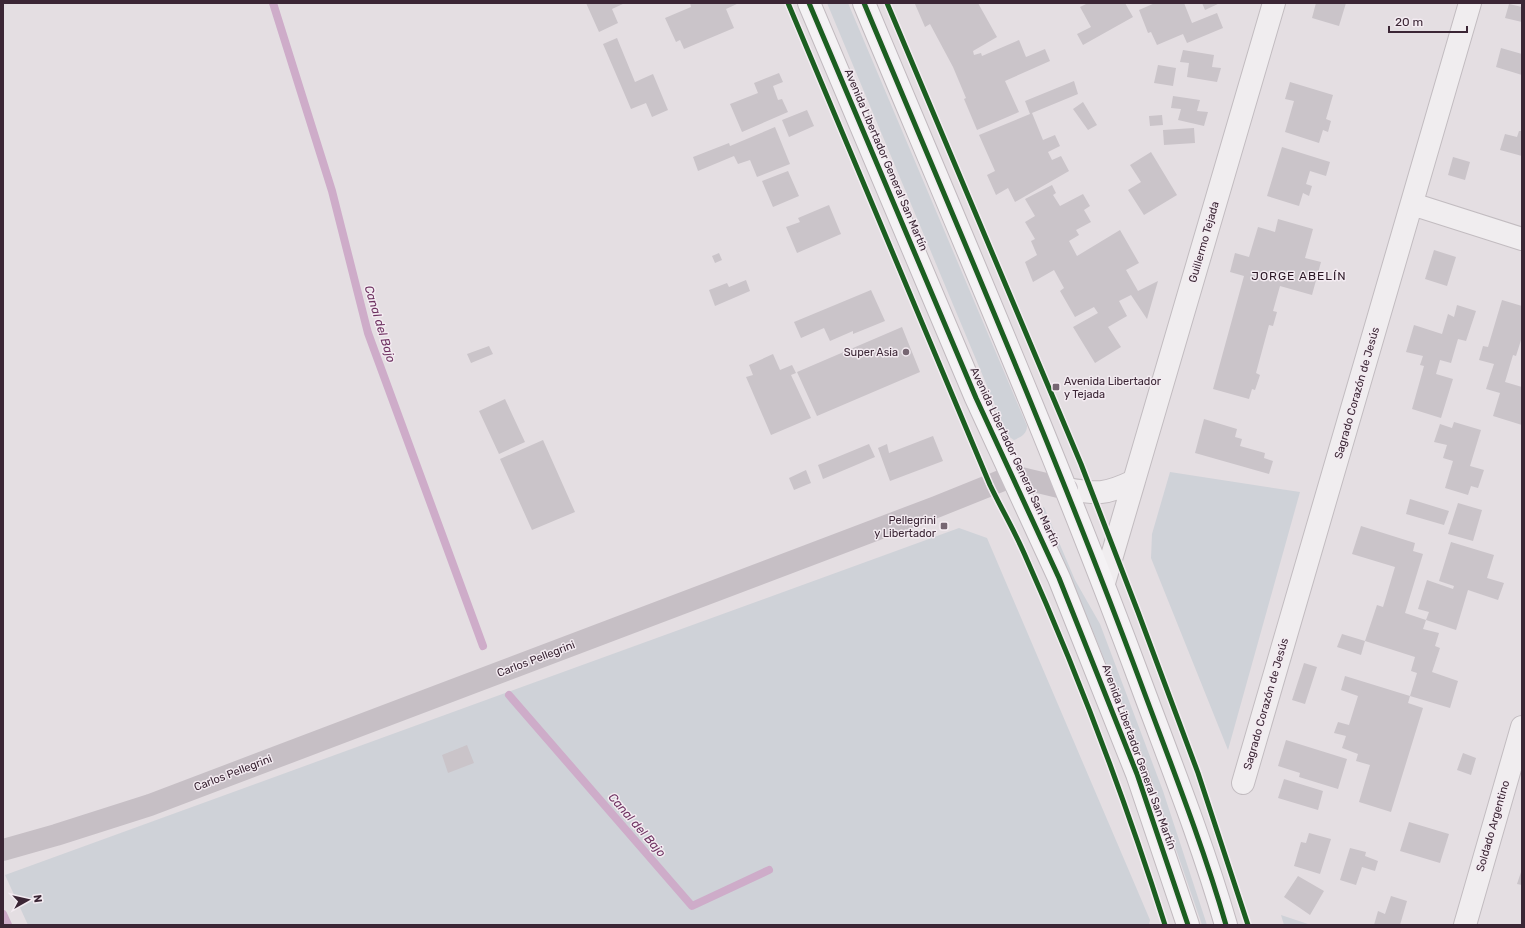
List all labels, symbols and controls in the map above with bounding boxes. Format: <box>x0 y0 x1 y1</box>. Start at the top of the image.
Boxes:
scale bar <box>1389 8 1467 34</box>
text: 20 m <box>1395 15 1423 29</box>
street label: Avenida Libertador General San Martín <box>842 67 930 253</box>
street label: Guillermo Tejada <box>1186 200 1222 284</box>
district label: JORGE ABELÍN <box>1251 269 1347 283</box>
water label: Canal del Bajo <box>362 284 398 364</box>
street label: Sagrado Corazón de Jesús <box>1332 325 1382 460</box>
place label: Super Asia <box>844 346 898 359</box>
marker: Super Asia <box>901 347 911 357</box>
street label: Avenida Libertador General San Martín <box>968 365 1062 549</box>
place label: Avenida Libertador y Tejada <box>1064 375 1162 401</box>
marker: Avenida Libertador y Tejada <box>1051 382 1061 392</box>
place label: Pellegrini y Libertador <box>874 514 937 540</box>
marker: Pellegrini y Libertador <box>939 521 949 531</box>
street label: Sagrado Corazón de Jesús <box>1241 636 1291 771</box>
street label: Carlos Pellegrini <box>495 638 577 680</box>
street label: Avenida Libertador General San Martín <box>1099 663 1179 851</box>
street label: Carlos Pellegrini <box>192 752 274 794</box>
street label: Soldado Argentino <box>1474 779 1512 873</box>
water label: Canal del Bajo <box>605 790 669 860</box>
north arrow <box>8 880 48 920</box>
text: N <box>30 894 44 904</box>

